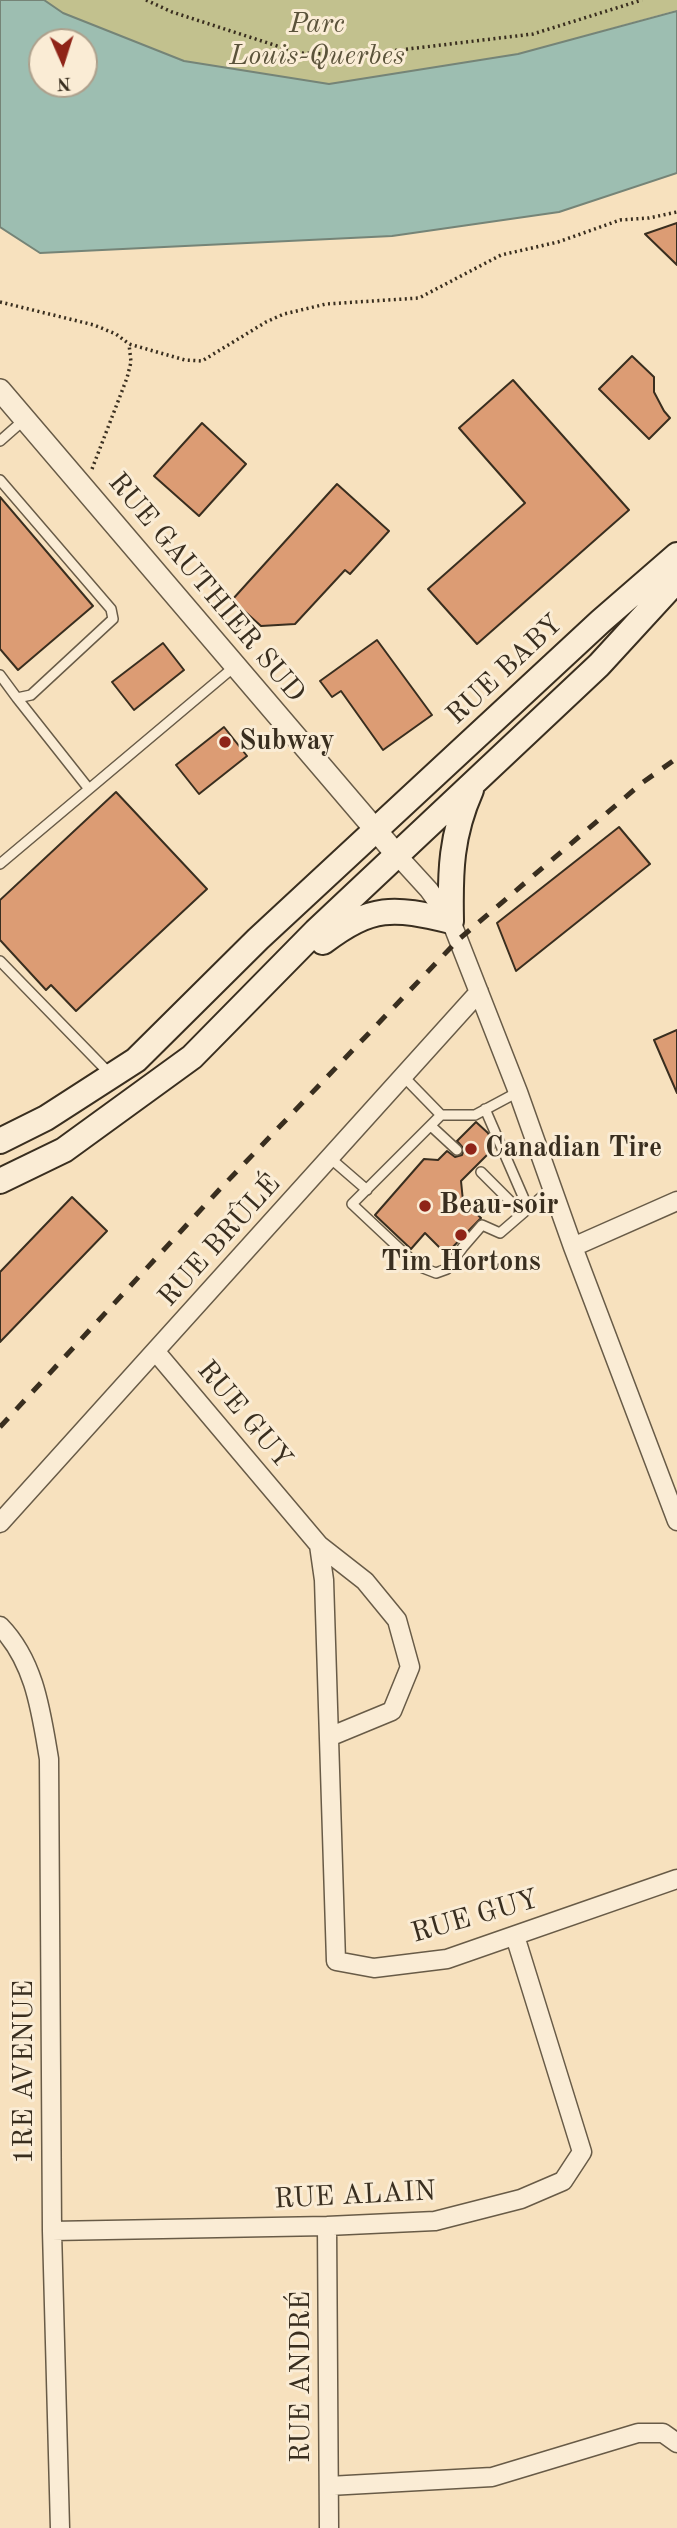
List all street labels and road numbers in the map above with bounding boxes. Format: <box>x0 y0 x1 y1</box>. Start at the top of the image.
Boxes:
street label: RUE GAUTHIER SUD <box>100 467 312 709</box>
street label: RUE BABY <box>440 608 570 732</box>
street label: RUE BRÛLÉ <box>152 1168 288 1314</box>
street label: RUE GUY <box>189 1354 299 1476</box>
street label: RUE GUY <box>408 1883 542 1951</box>
street label: 1RE AVENUE <box>8 1980 42 2164</box>
street label: RUE ALAIN <box>273 2175 437 2217</box>
street label: RUE ANDRÉ <box>285 2291 319 2463</box>

